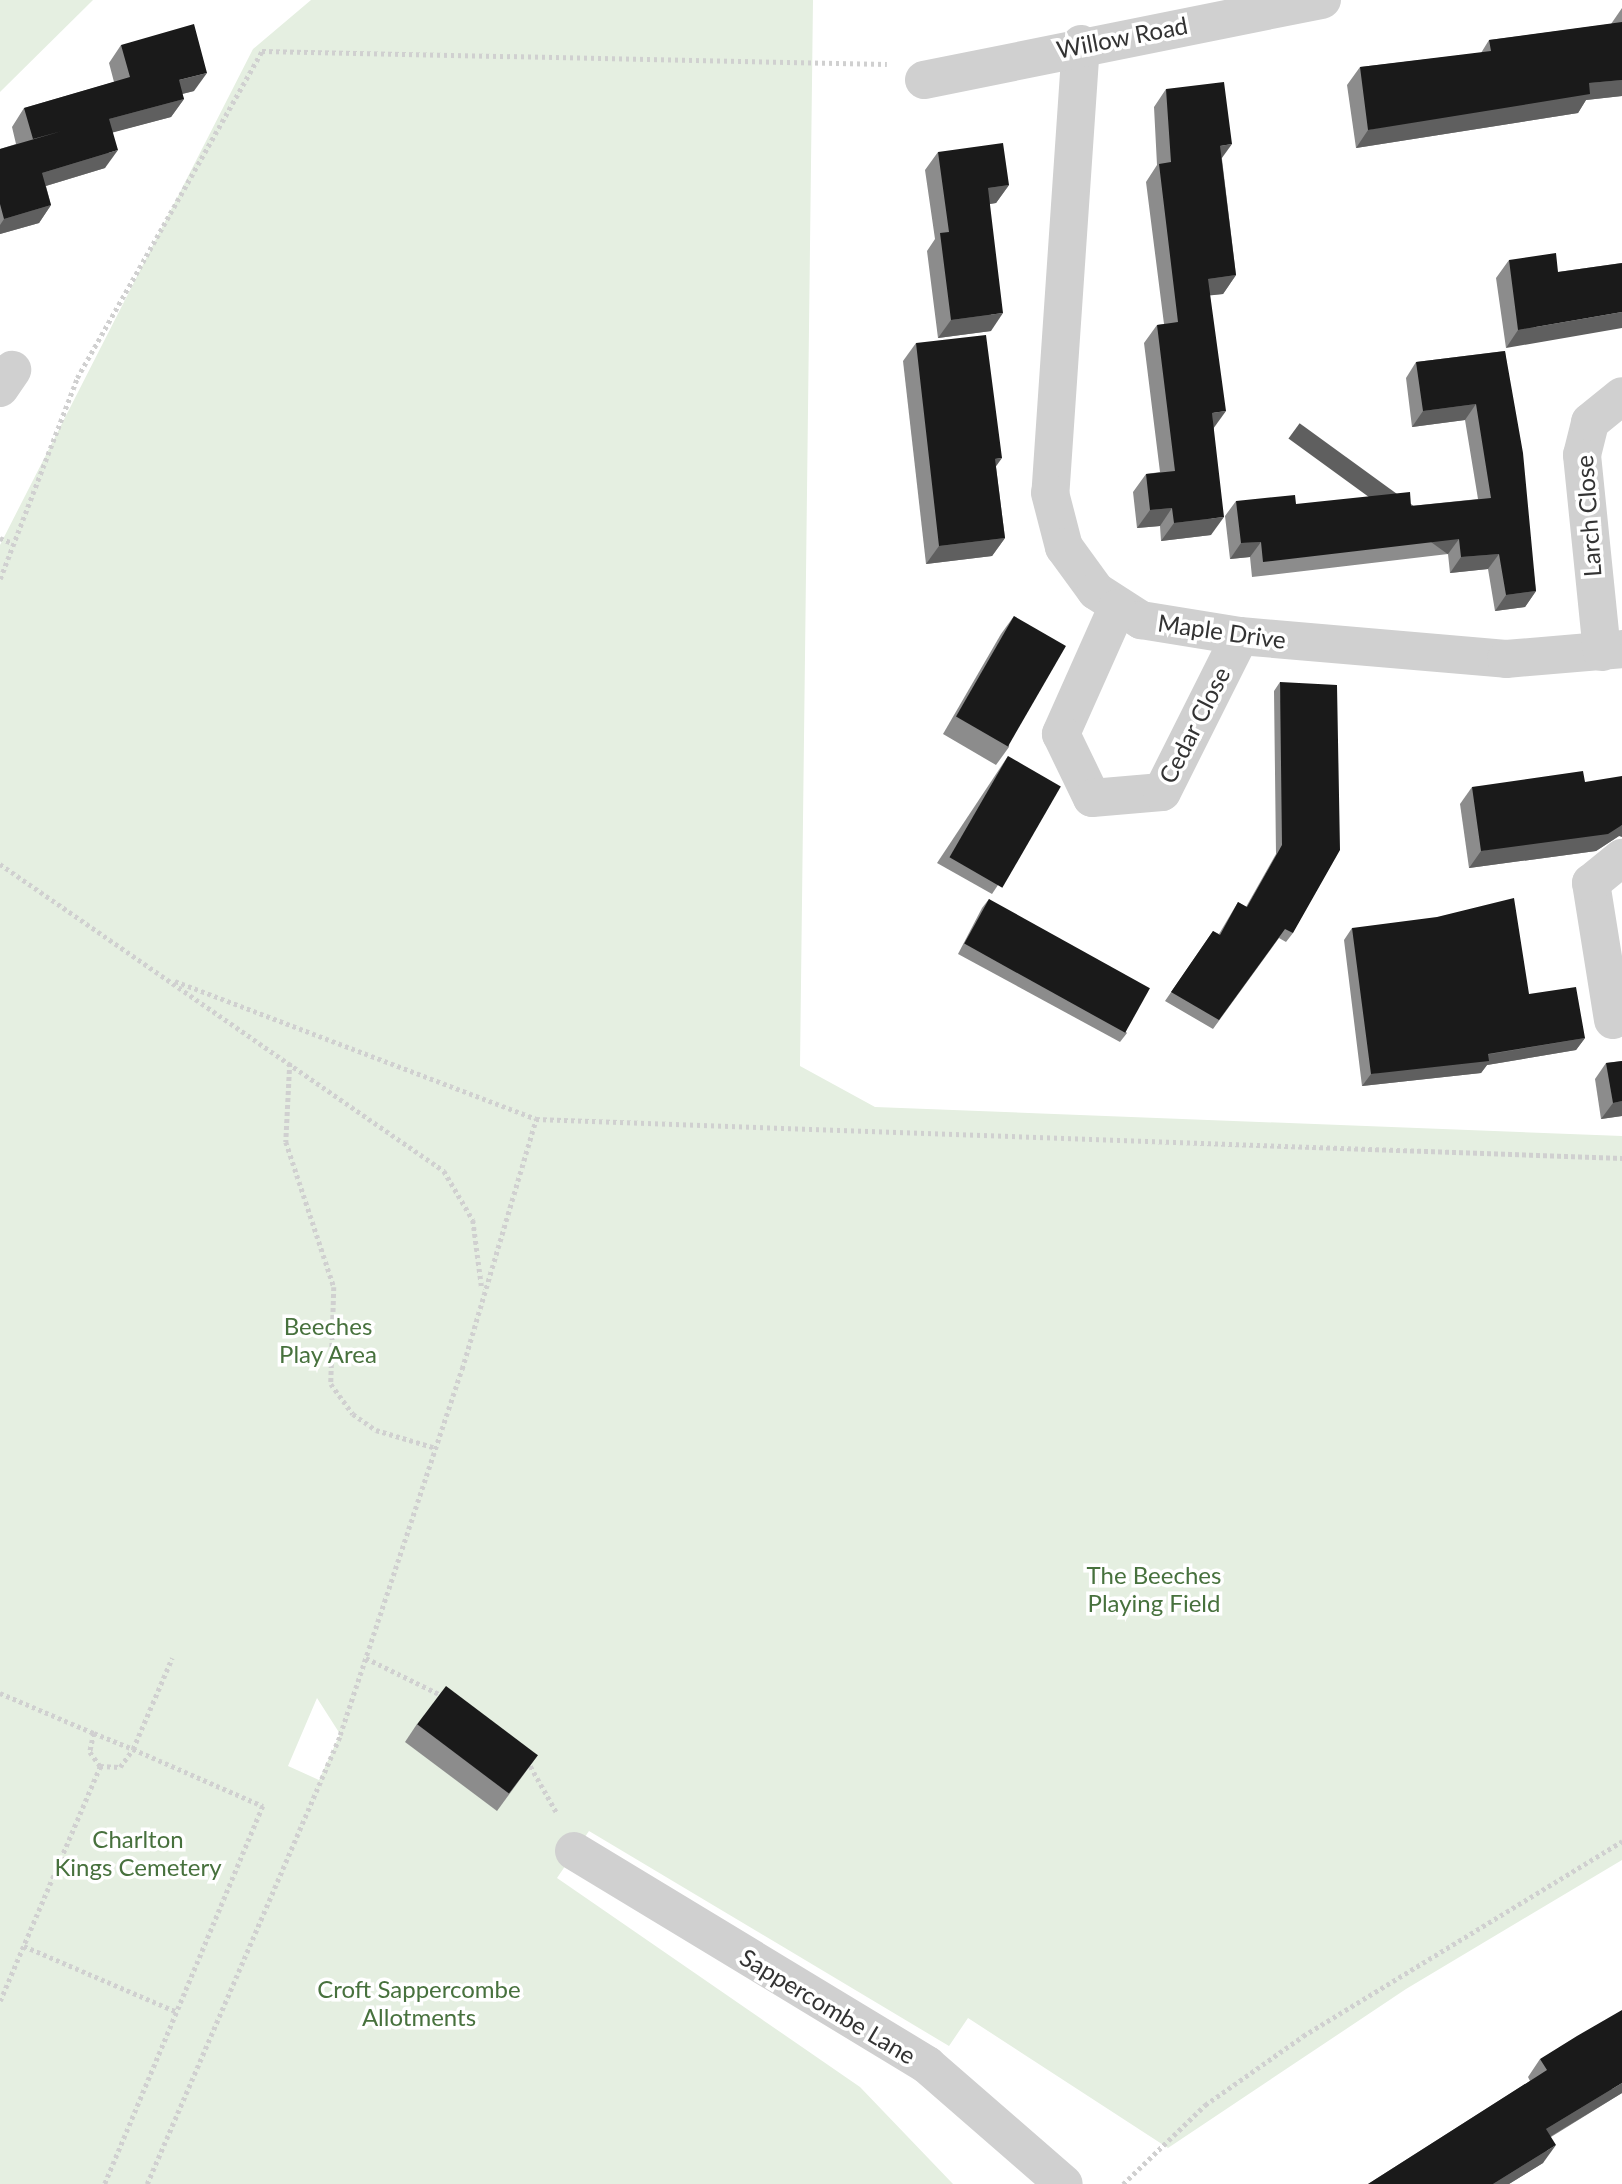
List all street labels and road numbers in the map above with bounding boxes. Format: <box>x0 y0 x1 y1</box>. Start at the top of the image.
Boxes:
street label: Willow Road <box>1054 10 1190 64</box>
street label: Larch Close <box>1569 454 1607 578</box>
street label: Maple Drive <box>1156 608 1288 654</box>
street label: Cedar Close <box>1152 662 1236 788</box>
street label: Sappercombe Lane <box>735 1942 921 2070</box>

